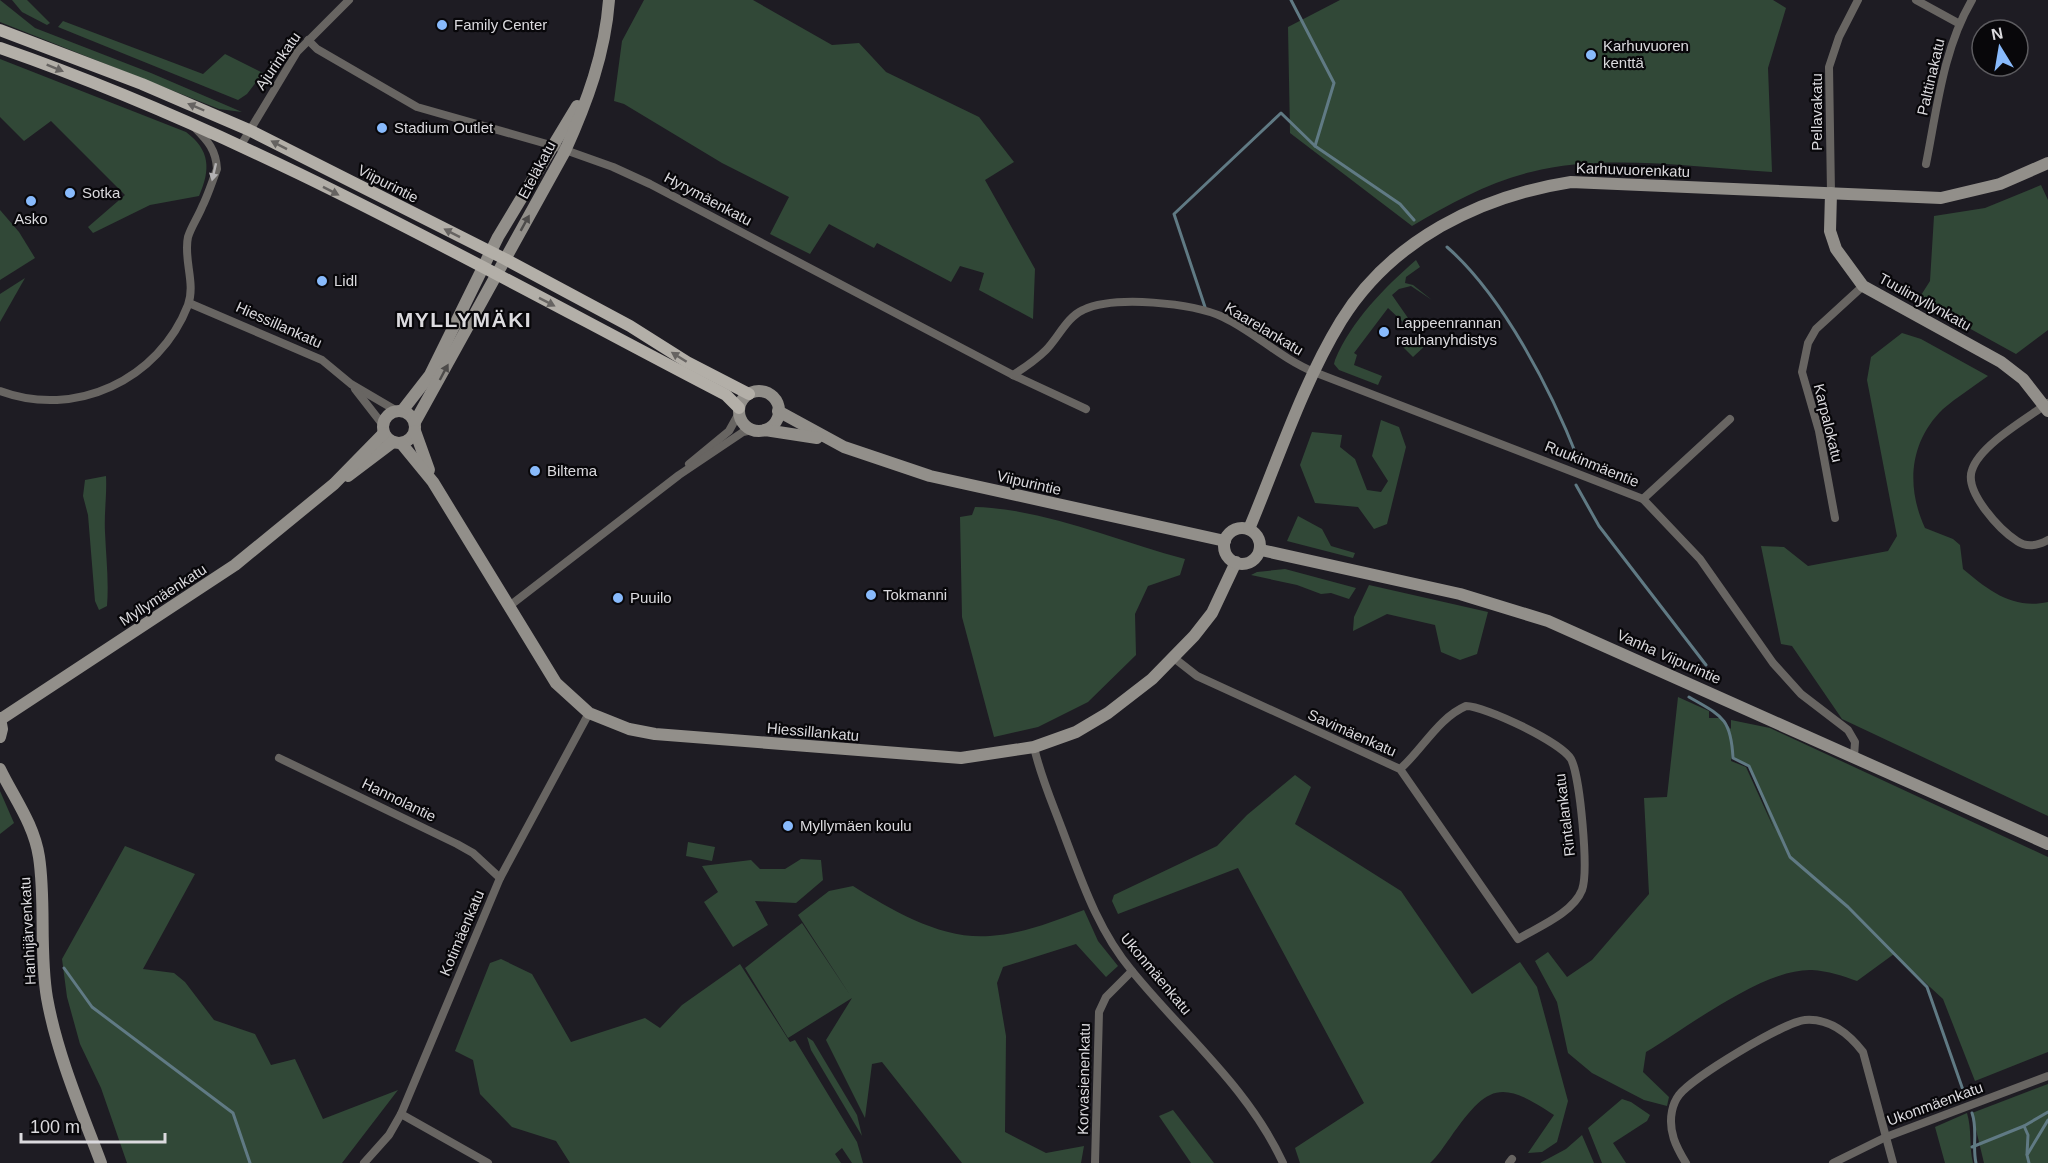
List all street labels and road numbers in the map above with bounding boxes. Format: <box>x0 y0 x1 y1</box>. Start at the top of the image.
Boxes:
street label: Ajurinkatu <box>251 29 304 93</box>
street label: Palttinakatu <box>1913 37 1948 117</box>
street label: Pellavakatu <box>1808 73 1825 151</box>
street label: Eteläkatu <box>514 138 559 201</box>
street label: Karhuvuorenkatu <box>1576 159 1690 180</box>
street label: Viipurintie <box>355 161 421 206</box>
street label: Hyrymäenkatu <box>662 168 755 229</box>
street label: Tuulimyllynkatu <box>1876 269 1974 334</box>
street label: Hiessillankatu <box>233 298 325 351</box>
street label: Kaarelankatu <box>1222 299 1307 359</box>
street label: Karpalokatu <box>1811 382 1846 464</box>
street label: Ruukinmäentie <box>1543 437 1642 490</box>
street label: Viipurintie <box>995 467 1063 498</box>
street label: Myllymäenkatu <box>116 560 209 629</box>
street label: Vanha Viipurintie <box>1615 626 1724 687</box>
street label: Savimäenkatu <box>1305 705 1399 760</box>
street label: Hiessillankatu <box>766 719 860 744</box>
street label: Rintalankatu <box>1551 773 1578 857</box>
street label: Hannolantie <box>360 774 439 825</box>
street label: Hanhijärvenkatu <box>16 876 39 986</box>
street label: Kotimäenkatu <box>436 887 487 978</box>
street label: Ukonmäenkatu <box>1117 930 1195 1018</box>
street label: Korvasienenkatu <box>1074 1023 1093 1135</box>
street label: Ukonmäenkatu <box>1885 1078 1985 1129</box>

